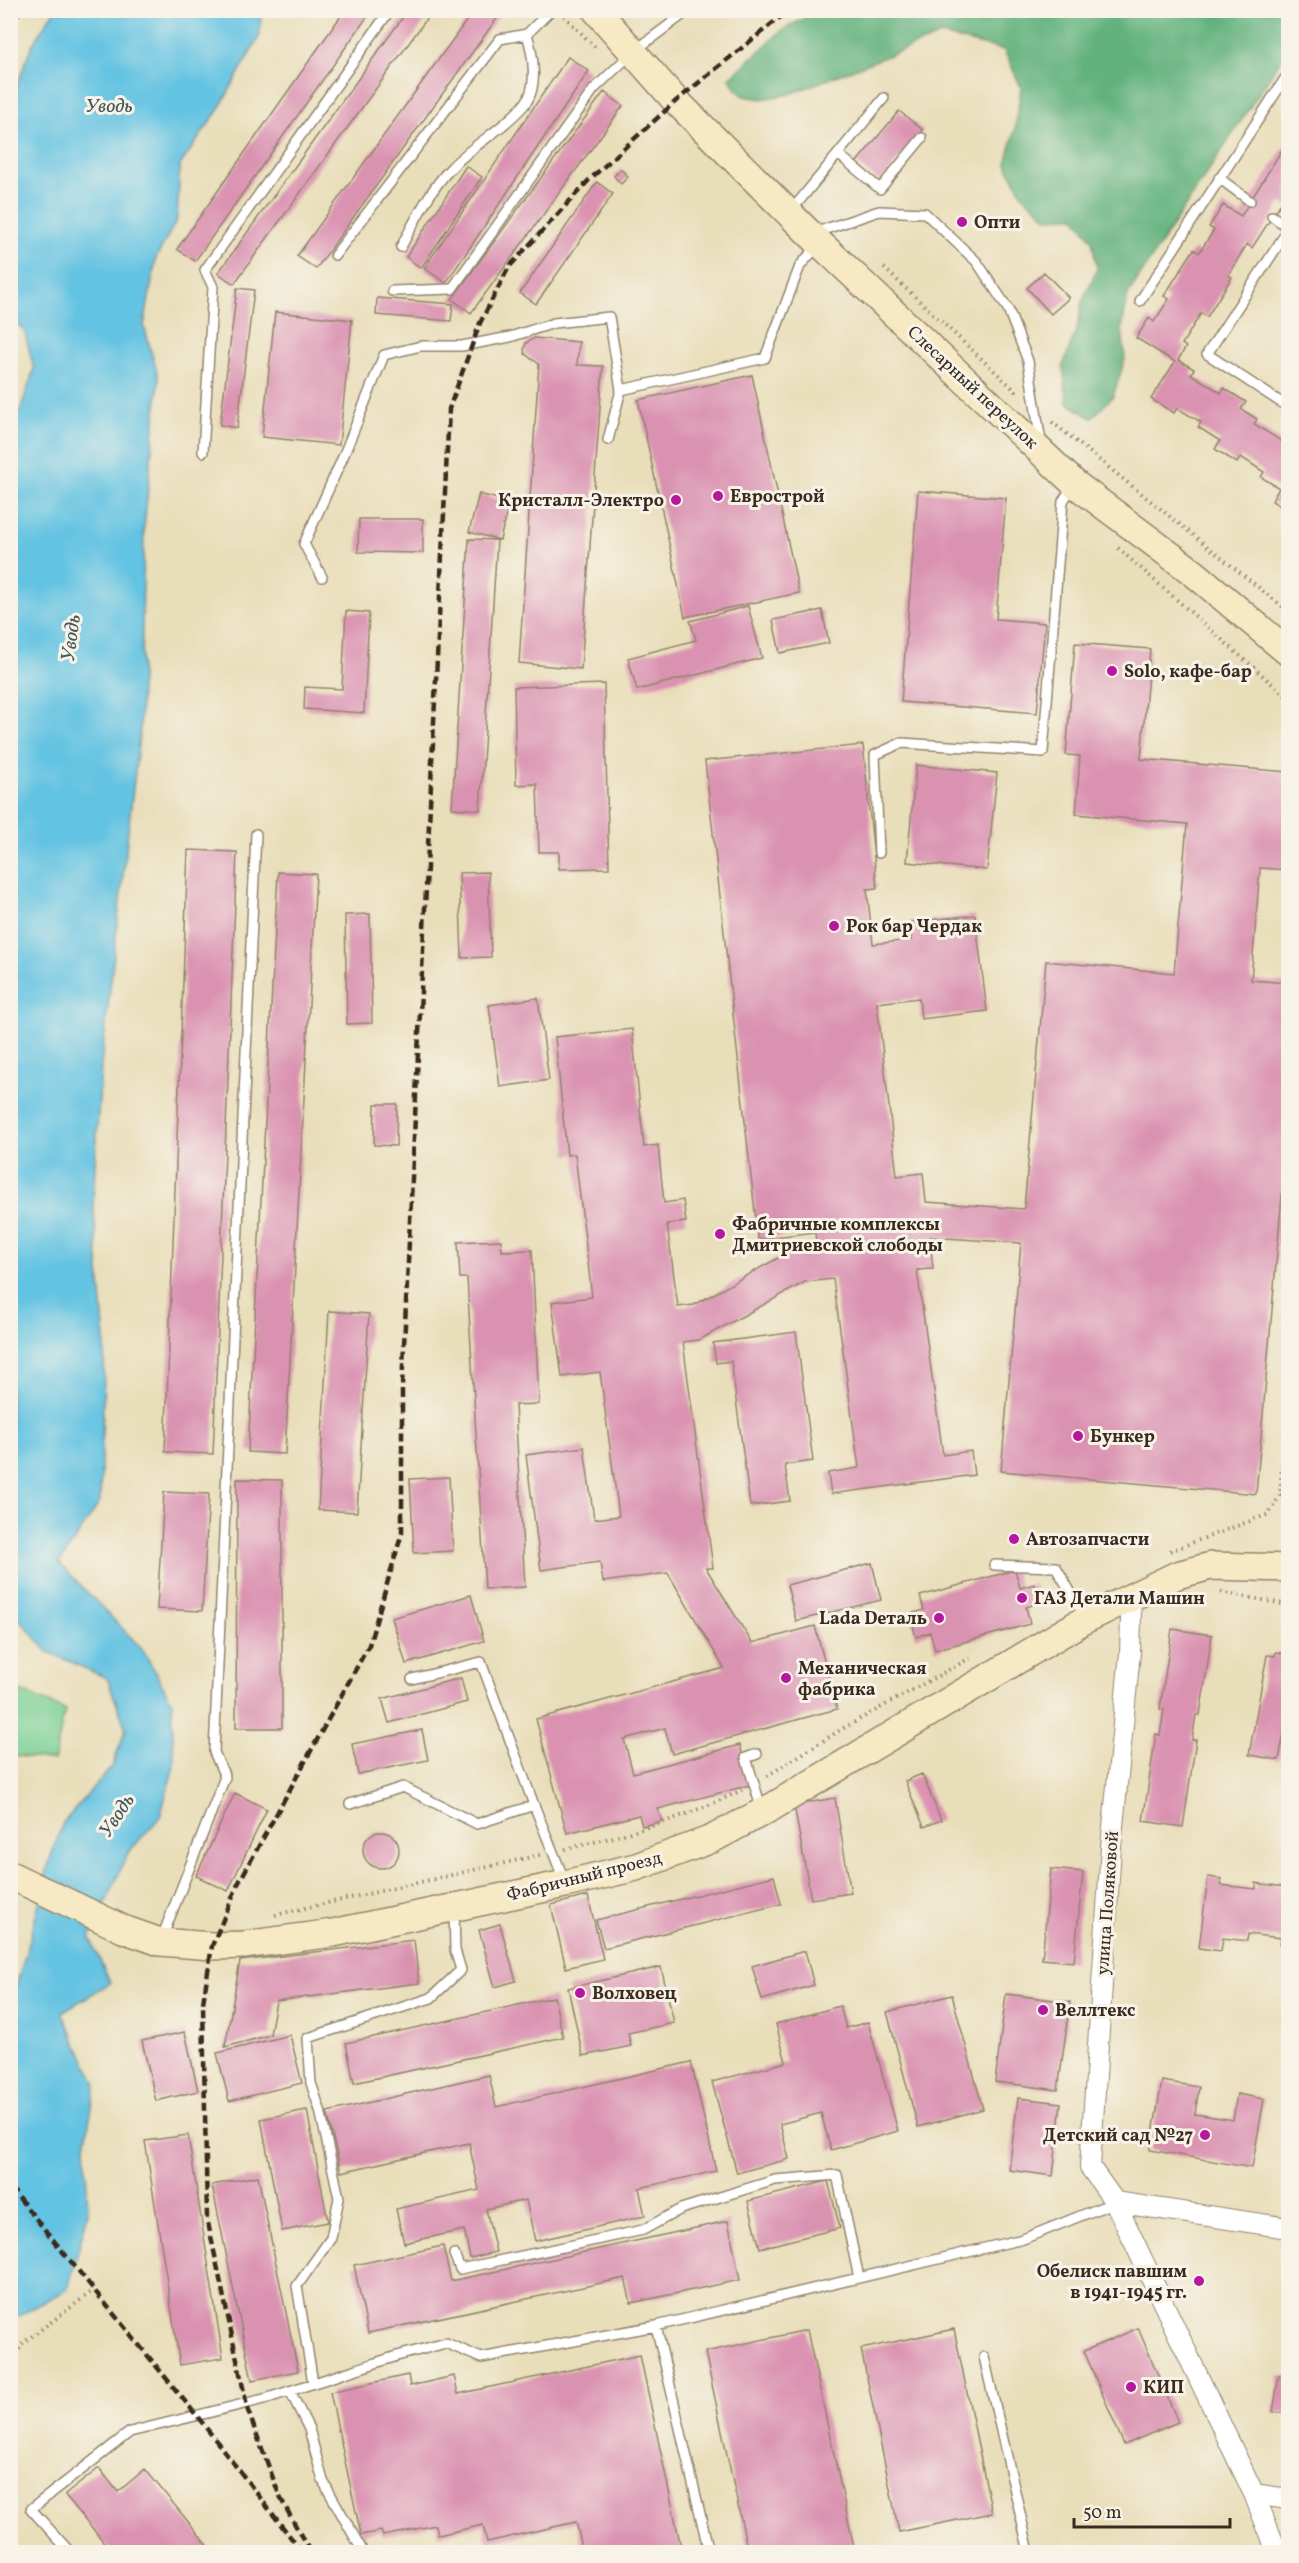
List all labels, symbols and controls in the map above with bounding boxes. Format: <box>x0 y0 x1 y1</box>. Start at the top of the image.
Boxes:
water label: Уводь <box>86 93 132 121</box>
place label: Опти <box>974 211 1020 236</box>
marker: Опти <box>955 215 969 229</box>
street label: Слесарный переулок <box>901 321 1043 456</box>
place label: Еврострой <box>730 485 825 510</box>
place label: Кристалл-Электро <box>498 489 664 514</box>
marker: Еврострой <box>711 489 725 503</box>
marker: Кристалл-Электро <box>669 493 683 507</box>
water label: Уводь <box>55 613 89 663</box>
place label: Solo, кафе-бар <box>1124 660 1252 685</box>
marker: Solo, кафе-бар <box>1105 664 1119 678</box>
place label: Рок бар Чердак <box>846 915 982 940</box>
marker: Рок бар Чердак <box>827 919 841 933</box>
place label: Фабричные комплексы Дмитриевской слободы <box>732 1213 943 1259</box>
marker: Фабричные комплексы Дмитриевской слободы <box>713 1227 727 1241</box>
place label: Бункер <box>1090 1425 1155 1450</box>
marker: Бункер <box>1071 1429 1085 1443</box>
place label: Автозапчасти <box>1026 1528 1149 1553</box>
marker: Автозапчасти <box>1007 1532 1021 1546</box>
place label: ГАЗ Детали Машин <box>1034 1587 1205 1612</box>
marker: ГАЗ Детали Машин <box>1015 1591 1029 1605</box>
place label: Lada Dеталь <box>819 1607 927 1632</box>
marker: Lada Dеталь <box>932 1611 946 1625</box>
place label: Механическая фабрика <box>798 1657 927 1703</box>
marker: Механическая фабрика <box>779 1671 793 1685</box>
water label: Уводь <box>93 1789 142 1843</box>
street label: улица Поляковой <box>1091 1830 1126 1976</box>
street label: Фабричный проезд <box>504 1846 665 1909</box>
place label: Волховец <box>592 1982 677 2007</box>
marker: Волховец <box>573 1986 587 2000</box>
place label: Веллтекс <box>1055 1999 1135 2024</box>
marker: Веллтекс <box>1036 2003 1050 2017</box>
place label: Детский сад №27 <box>1043 2124 1193 2149</box>
marker: Детский сад №27 <box>1198 2128 1212 2142</box>
place label: Обелиск павшим в 1941-1945 гг. <box>1037 2260 1188 2306</box>
marker: Обелиск павшим в 1941-1945 гг. <box>1192 2274 1206 2288</box>
place label: КИП <box>1143 2376 1184 2401</box>
marker: КИП <box>1124 2380 1138 2394</box>
scale bar <box>1074 2491 1230 2529</box>
text: 50 m <box>1083 2501 1122 2526</box>

